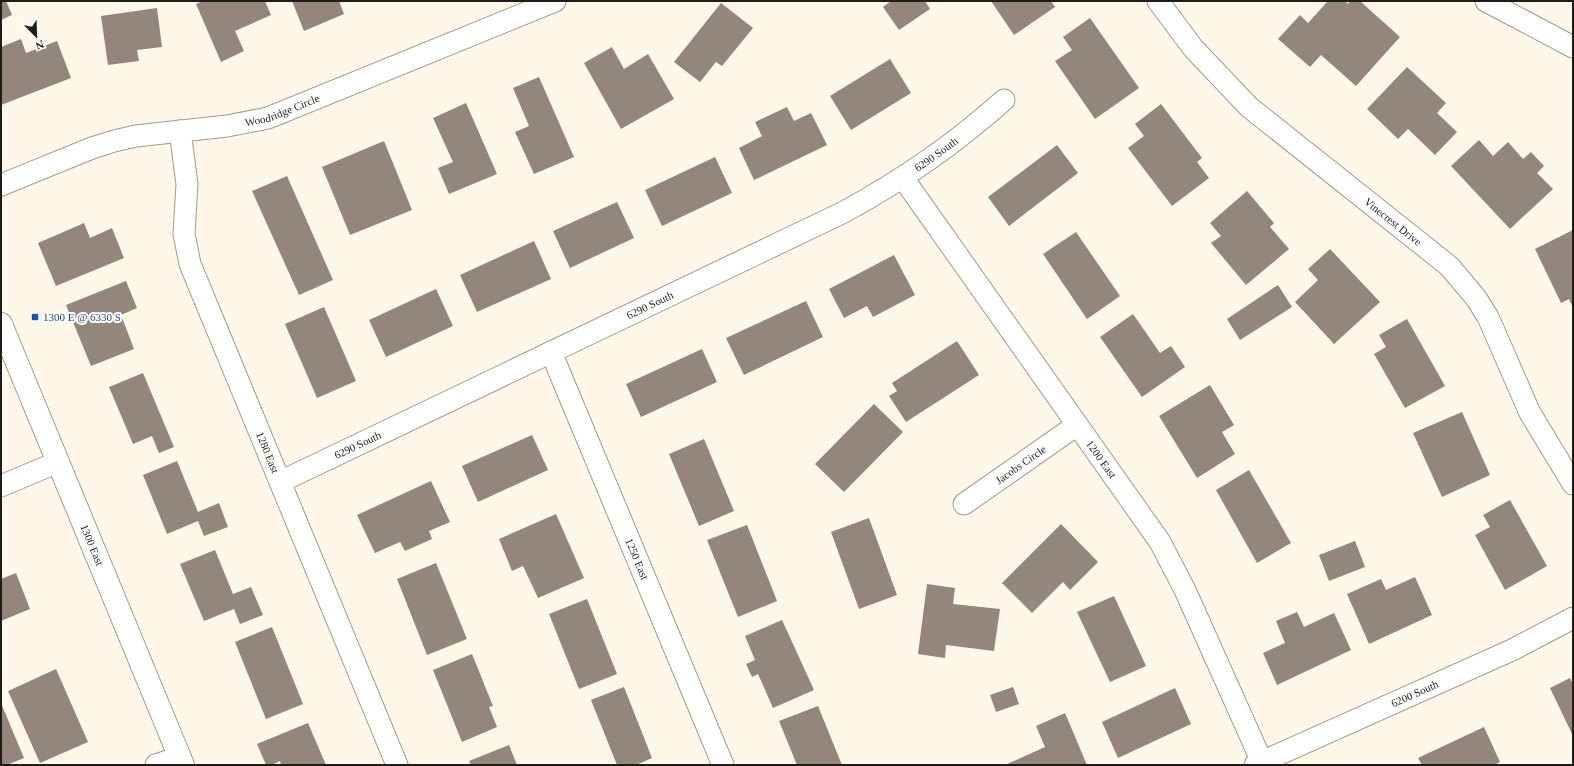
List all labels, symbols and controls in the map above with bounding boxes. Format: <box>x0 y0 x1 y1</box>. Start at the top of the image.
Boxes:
north arrow <box>16 16 56 56</box>
text: N <box>34 38 46 52</box>
street label: Woodridge Circle <box>244 92 321 128</box>
street label: 6290 South <box>912 134 960 174</box>
street label: Vinecrest Drive <box>1362 195 1424 248</box>
street label: 6290 South <box>624 288 676 321</box>
place label: 1300 E @ 6330 S <box>43 311 121 323</box>
marker: 1300 E @ 6330 S <box>30 312 40 322</box>
street label: 6290 South <box>332 428 383 461</box>
street label: 1280 East <box>254 430 282 475</box>
street label: 1200 East <box>1084 438 1119 480</box>
street label: Jacobs Circle <box>993 443 1048 486</box>
street label: 1300 East <box>78 522 106 567</box>
street label: 1250 East <box>623 536 651 581</box>
street label: 6200 South <box>1389 678 1441 709</box>

